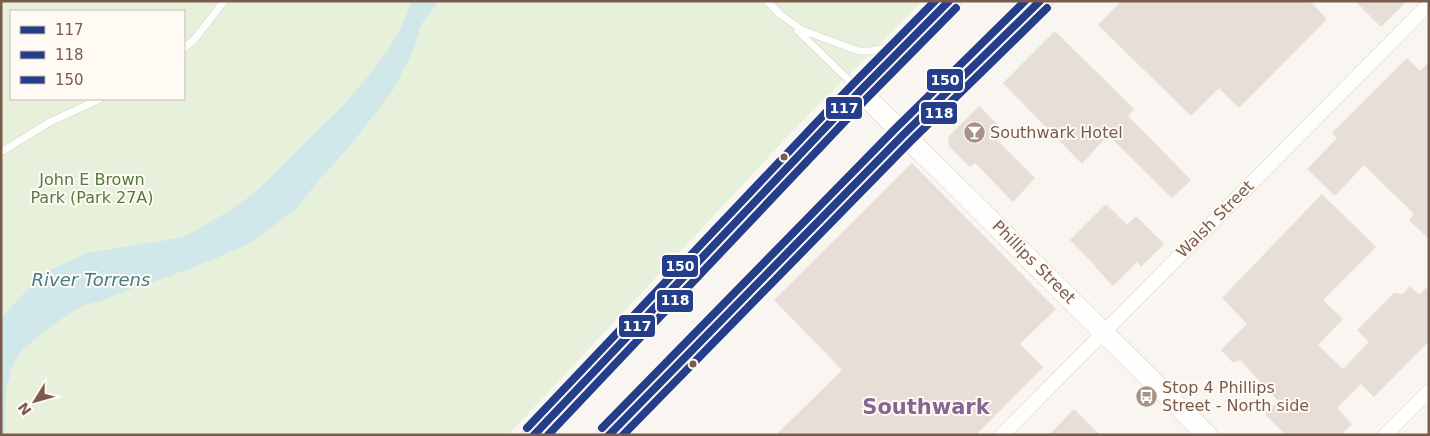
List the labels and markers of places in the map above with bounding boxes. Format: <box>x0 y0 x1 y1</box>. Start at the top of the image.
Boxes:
bar icon: Southwark Hotel <box>962 120 986 144</box>
place label: Southwark Hotel <box>990 123 1123 142</box>
unlabelled marker <box>779 152 789 162</box>
unlabelled marker <box>688 359 698 369</box>
place label: Stop 4 Phillips Street - North side <box>1162 378 1309 415</box>
bus stop icon: Stop 4 Phillips Street - North side <box>1134 384 1158 408</box>

